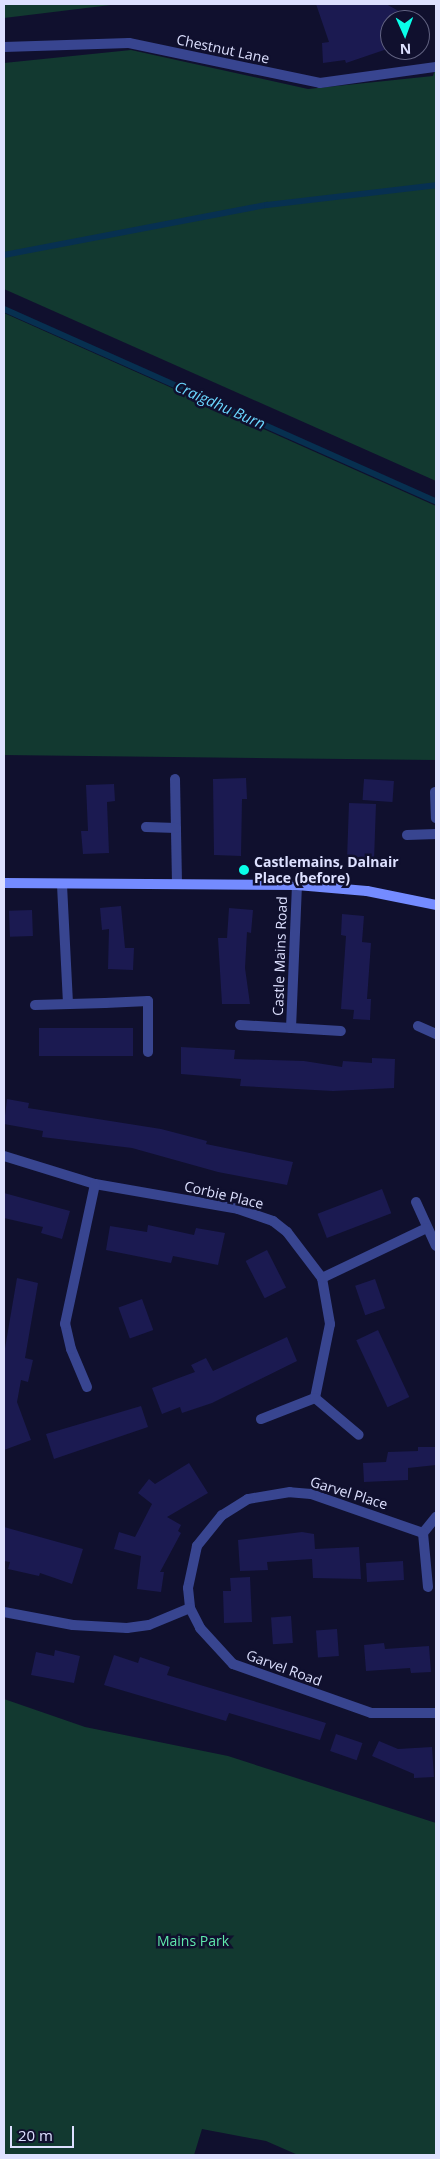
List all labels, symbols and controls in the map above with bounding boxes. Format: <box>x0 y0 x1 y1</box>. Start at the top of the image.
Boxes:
north arrow <box>380 10 430 60</box>
street label: Chestnut Lane <box>175 31 271 67</box>
text: N <box>399 40 412 59</box>
water label: Craigdhu Burn <box>172 377 268 433</box>
place label: Castlemains, Dalnair Place (before) <box>254 854 399 886</box>
marker: Castlemains, Dalnair Place (before) <box>238 864 250 876</box>
street label: Castle Mains Road <box>270 896 290 1016</box>
street label: Corbie Place <box>183 1178 265 1212</box>
street label: Garvel Place <box>308 1473 390 1513</box>
street label: Garvel Road <box>244 1647 324 1689</box>
park label: Mains Park <box>157 1933 229 1949</box>
scale bar <box>12 2116 76 2148</box>
text: 20 m <box>18 2125 53 2145</box>

